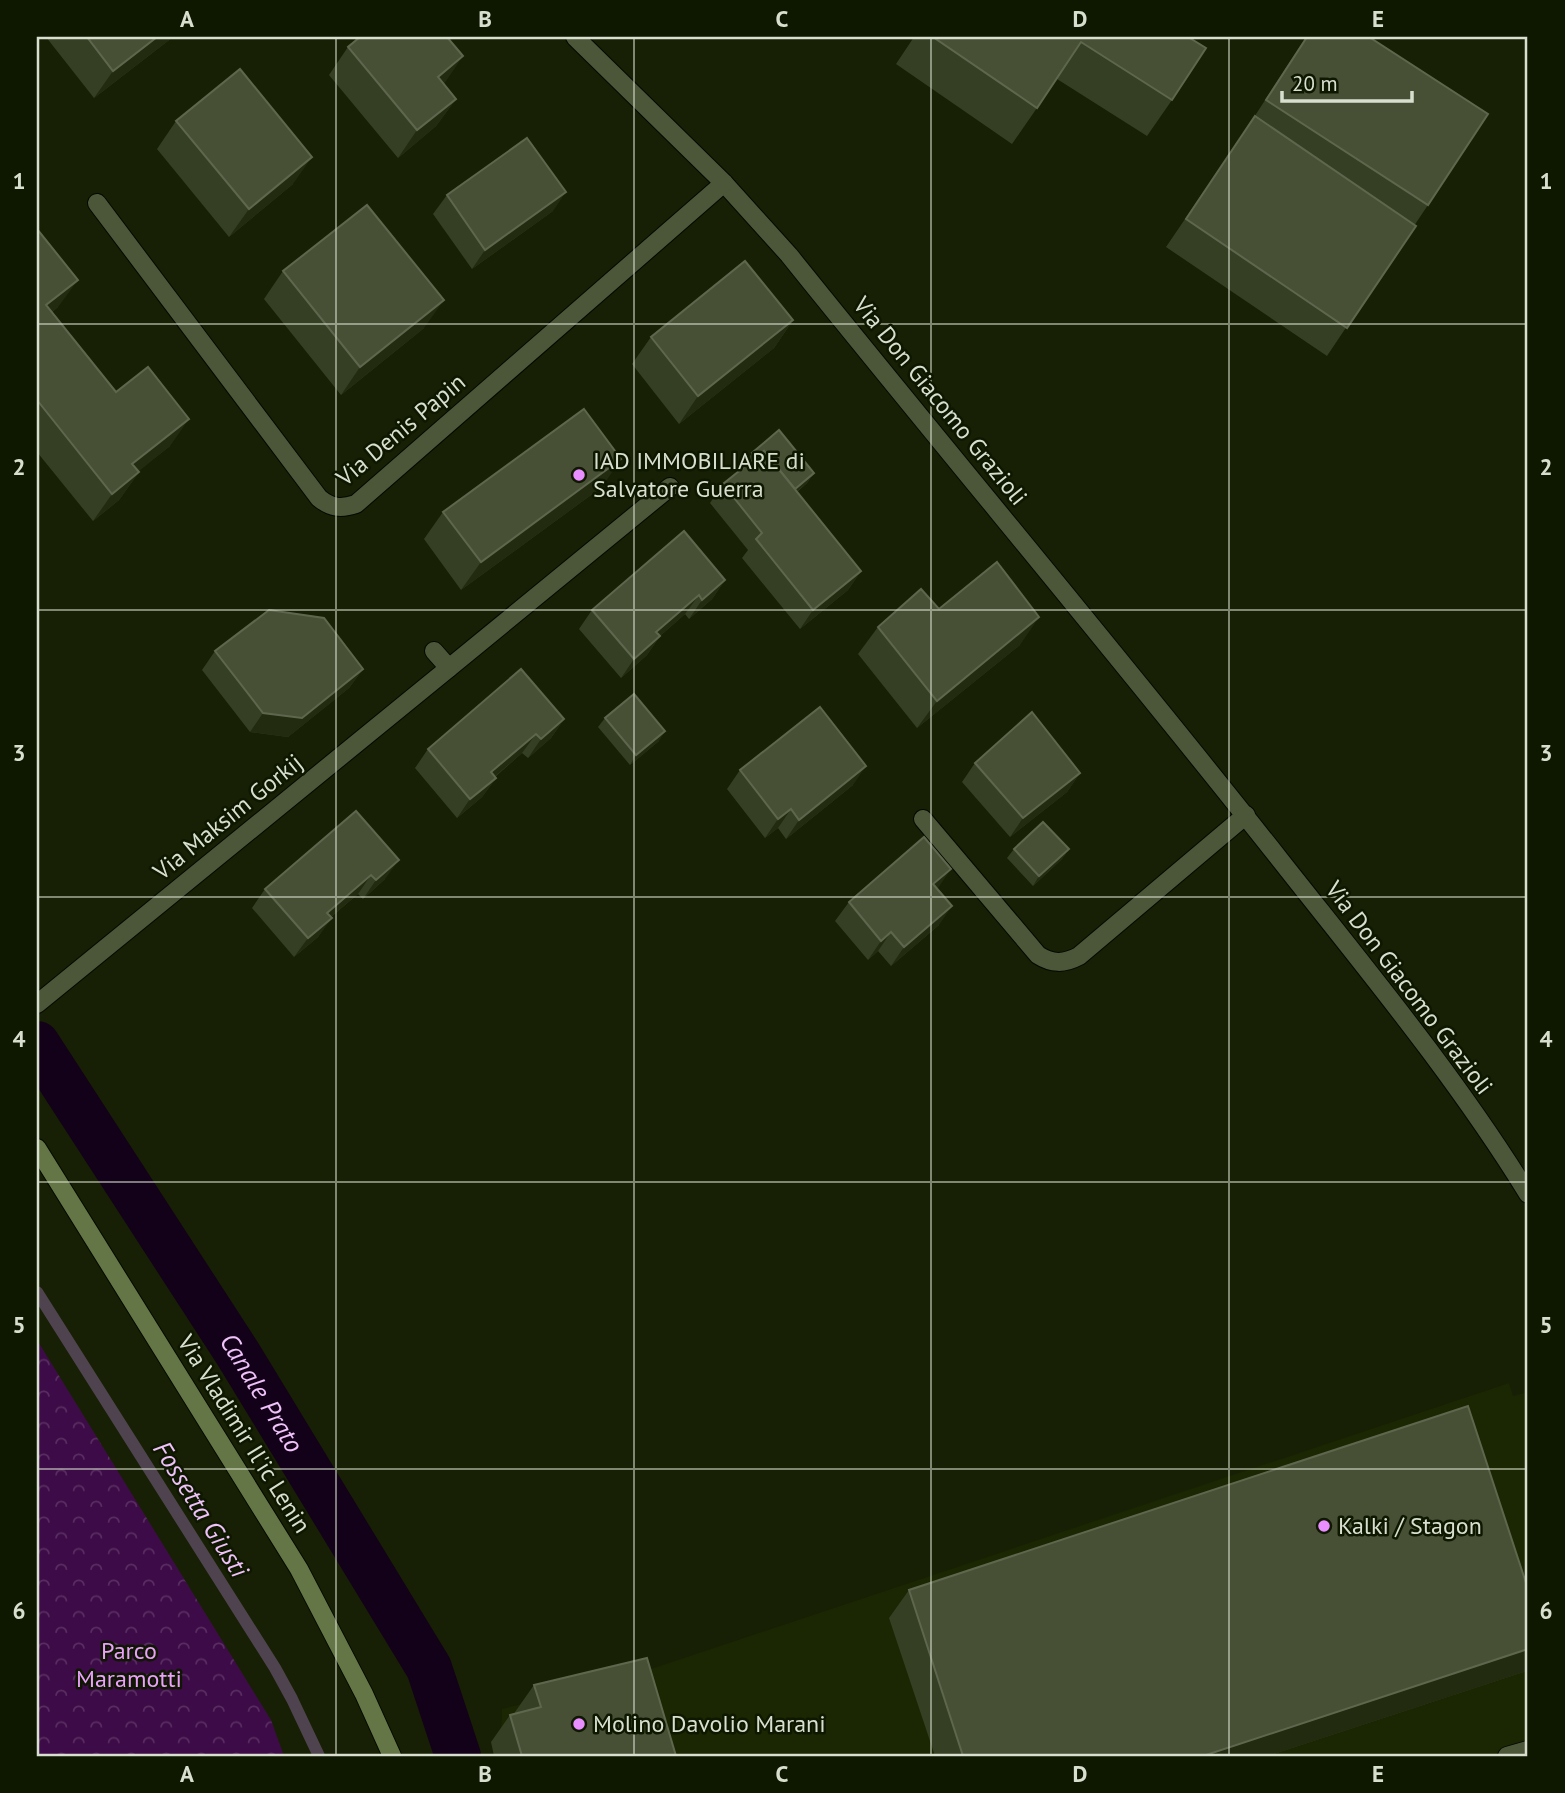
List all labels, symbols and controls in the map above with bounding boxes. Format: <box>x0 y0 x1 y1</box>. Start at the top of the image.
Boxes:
text: A <box>180 4 194 33</box>
text: B <box>478 4 492 33</box>
text: C <box>776 4 789 33</box>
text: D <box>1073 4 1087 33</box>
text: E <box>1372 4 1384 33</box>
scale bar <box>1282 60 1411 104</box>
text: 20 m <box>1292 70 1338 97</box>
text: 1 <box>12 166 26 195</box>
text: 1 <box>1539 166 1553 195</box>
street label: Via Don Giacomo Grazioli <box>846 289 1034 511</box>
street label: Via Denis Papin <box>329 367 472 493</box>
place label: IAD IMMOBILIARE di Salvatore Guerra <box>593 445 805 504</box>
text: 2 <box>12 452 26 481</box>
text: 2 <box>1539 452 1553 481</box>
marker: IAD IMMOBILIARE di Salvatore Guerra <box>571 467 587 483</box>
text: 3 <box>12 738 26 767</box>
text: 3 <box>1539 738 1553 767</box>
street label: Via Maksim Gorkij <box>146 747 309 887</box>
street label: Via Don Giacomo Grazioli <box>1318 874 1500 1101</box>
text: 4 <box>12 1024 26 1053</box>
text: 4 <box>1539 1024 1553 1053</box>
text: 5 <box>12 1310 26 1339</box>
text: 5 <box>1539 1310 1553 1339</box>
water label: Canale Prato <box>213 1327 311 1459</box>
street label: Via Vladimir Il'ic Lenin <box>170 1328 318 1539</box>
water label: Fossetta Giusti <box>146 1434 257 1584</box>
place label: Kalki / Stagon <box>1338 1510 1482 1541</box>
marker: Kalki / Stagon <box>1316 1518 1332 1534</box>
text: 6 <box>12 1596 26 1625</box>
text: 6 <box>1539 1596 1553 1625</box>
park label: Parco Maramotti <box>76 1635 182 1694</box>
place label: Molino Davolio Marani <box>593 1708 826 1739</box>
marker: Molino Davolio Marani <box>571 1716 587 1732</box>
text: A <box>180 1759 194 1788</box>
text: B <box>478 1759 492 1788</box>
text: C <box>776 1759 789 1788</box>
text: D <box>1073 1759 1087 1788</box>
text: E <box>1372 1759 1384 1788</box>

